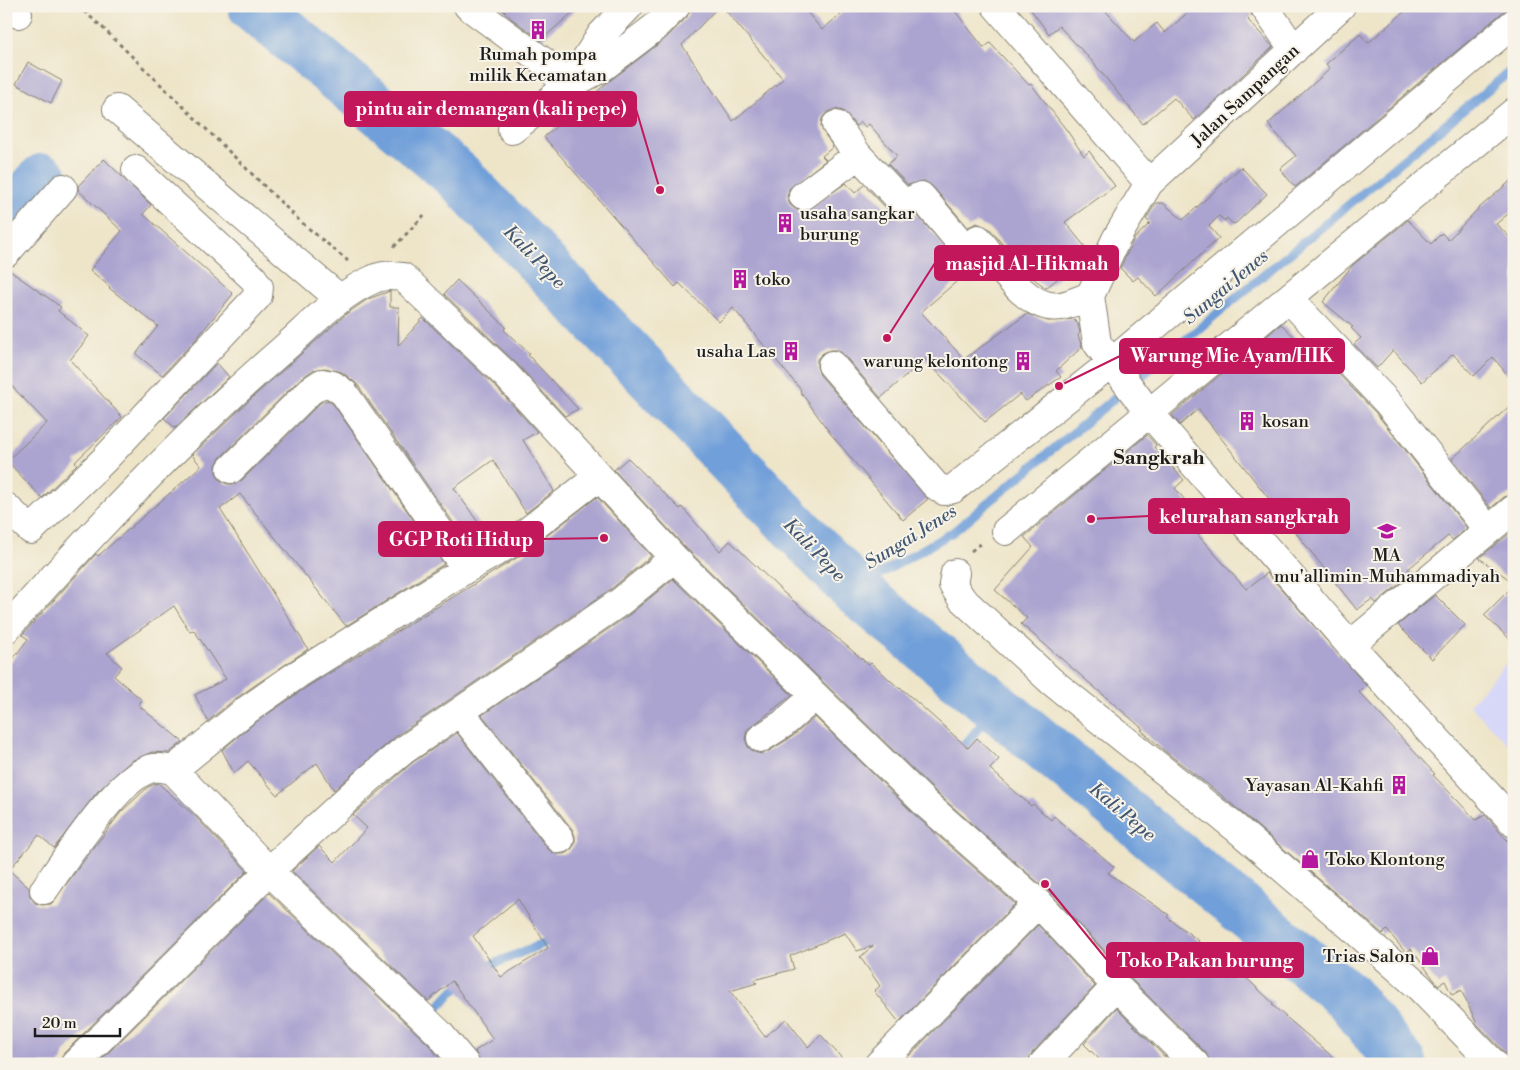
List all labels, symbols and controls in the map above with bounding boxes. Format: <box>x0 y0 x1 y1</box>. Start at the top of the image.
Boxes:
building icon: Rumah pompa milik Kecamatan <box>527 19 549 41</box>
street label: Jalan Sampangan <box>1186 39 1305 152</box>
place label: Rumah pompa milik Kecamatan <box>469 43 607 87</box>
callout: pintu air demangan (kali pepe) <box>345 92 636 126</box>
text: pintu air demangan (kali pepe) <box>355 97 627 121</box>
place label: usaha sangkar burung <box>800 202 915 246</box>
building icon: usaha sangkar burung <box>774 212 796 234</box>
water label: Kali Pepe <box>498 220 571 294</box>
water label: Sungai Jenes <box>1178 244 1273 329</box>
callout: masjid Al-Hikmah <box>935 246 1118 280</box>
text: masjid Al-Hikmah <box>945 252 1109 276</box>
building icon: toko <box>729 268 751 290</box>
place label: toko <box>755 268 791 291</box>
callout: Warung Mie Ayam/HIK <box>1120 339 1344 373</box>
place label: usaha Las <box>696 340 776 363</box>
building icon: usaha Las <box>780 340 802 362</box>
text: Warung Mie Ayam/HIK <box>1129 344 1335 368</box>
place label: warung kelontong <box>862 350 1009 373</box>
building icon: warung kelontong <box>1012 350 1034 372</box>
building icon: kosan <box>1236 410 1258 432</box>
place label: kosan <box>1262 410 1309 433</box>
district label: Sangkrah <box>1113 446 1205 471</box>
water label: Sungai Jenes <box>860 499 961 575</box>
callout: kelurahan sangkrah <box>1149 499 1349 533</box>
text: kelurahan sangkrah <box>1159 505 1339 529</box>
water label: Kali Pepe <box>778 513 851 587</box>
school or university icon: MA mu'allimin-Muhammadiyah <box>1376 520 1398 542</box>
callout: GGP Roti Hidup <box>379 522 543 556</box>
text: GGP Roti Hidup <box>389 528 533 552</box>
place label: MA mu'allimin-Muhammadiyah <box>1274 544 1501 588</box>
place label: Yayasan Al-Kahfi <box>1244 774 1384 797</box>
building icon: Yayasan Al-Kahfi <box>1388 774 1410 796</box>
water label: Kali Pepe <box>1084 777 1161 847</box>
shop icon: Toko Klontong <box>1299 848 1321 870</box>
place label: Toko Klontong <box>1325 848 1445 871</box>
callout: Toko Pakan burung <box>1107 943 1303 977</box>
place label: Trias Salon <box>1323 945 1415 968</box>
shop icon: Trias Salon <box>1419 945 1441 967</box>
text: Toko Pakan burung <box>1117 949 1294 973</box>
scale bar <box>35 1005 120 1037</box>
text: 20 m <box>42 1014 77 1033</box>

